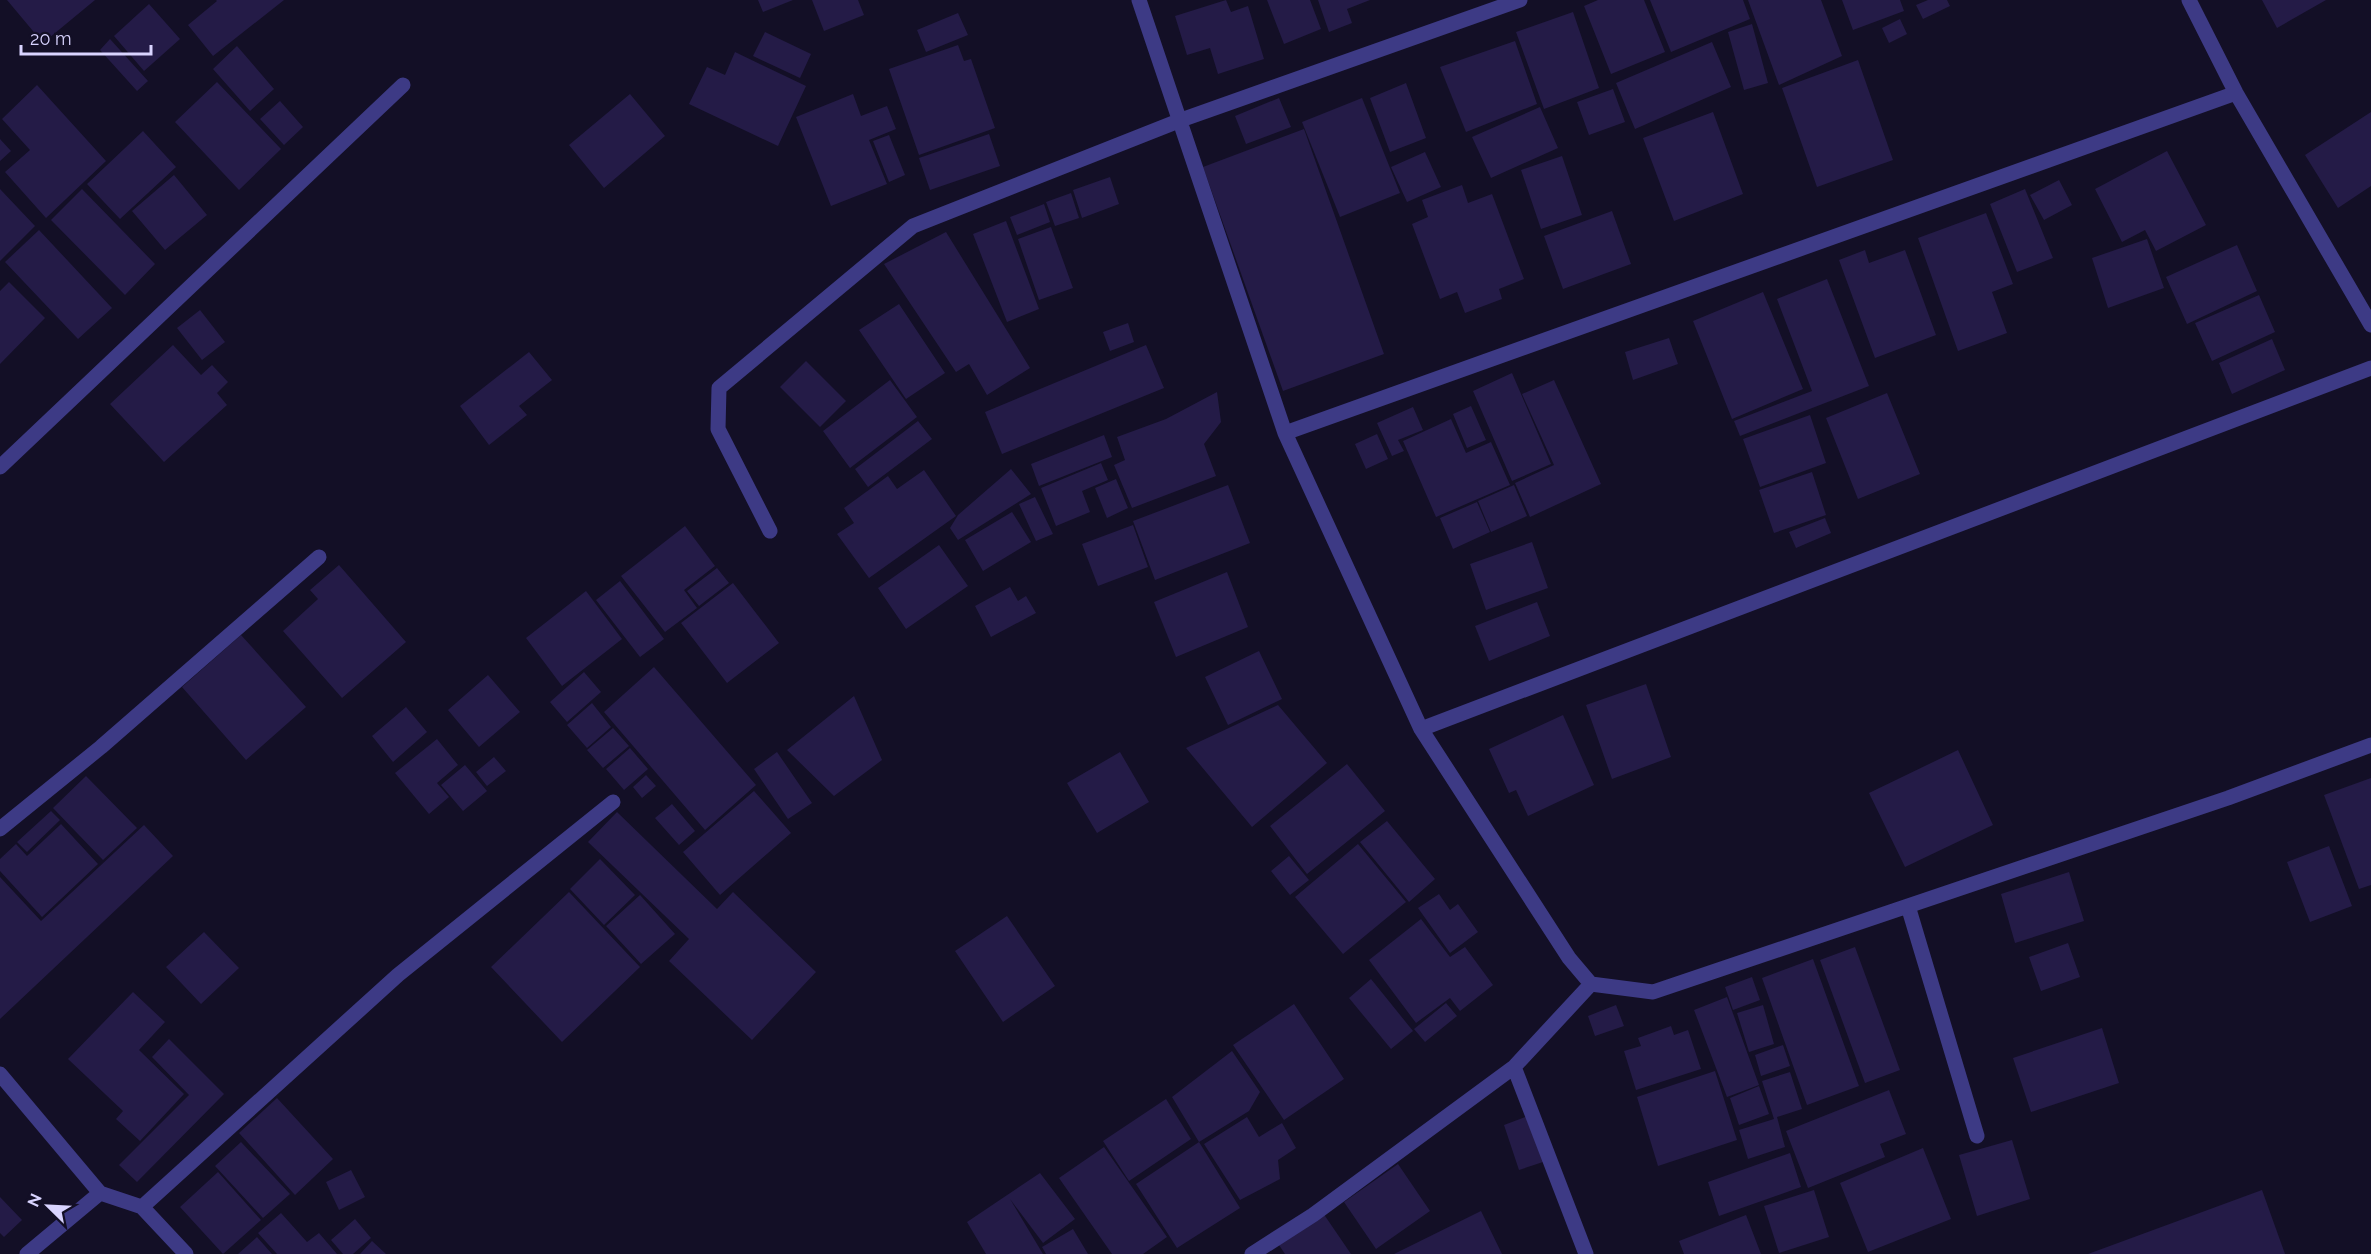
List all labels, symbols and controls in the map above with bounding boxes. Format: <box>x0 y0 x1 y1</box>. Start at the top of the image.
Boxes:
scale bar <box>21 18 152 56</box>
text: 20 m <box>30 28 72 49</box>
north arrow <box>18 1176 78 1236</box>
text: N <box>24 1191 46 1210</box>

